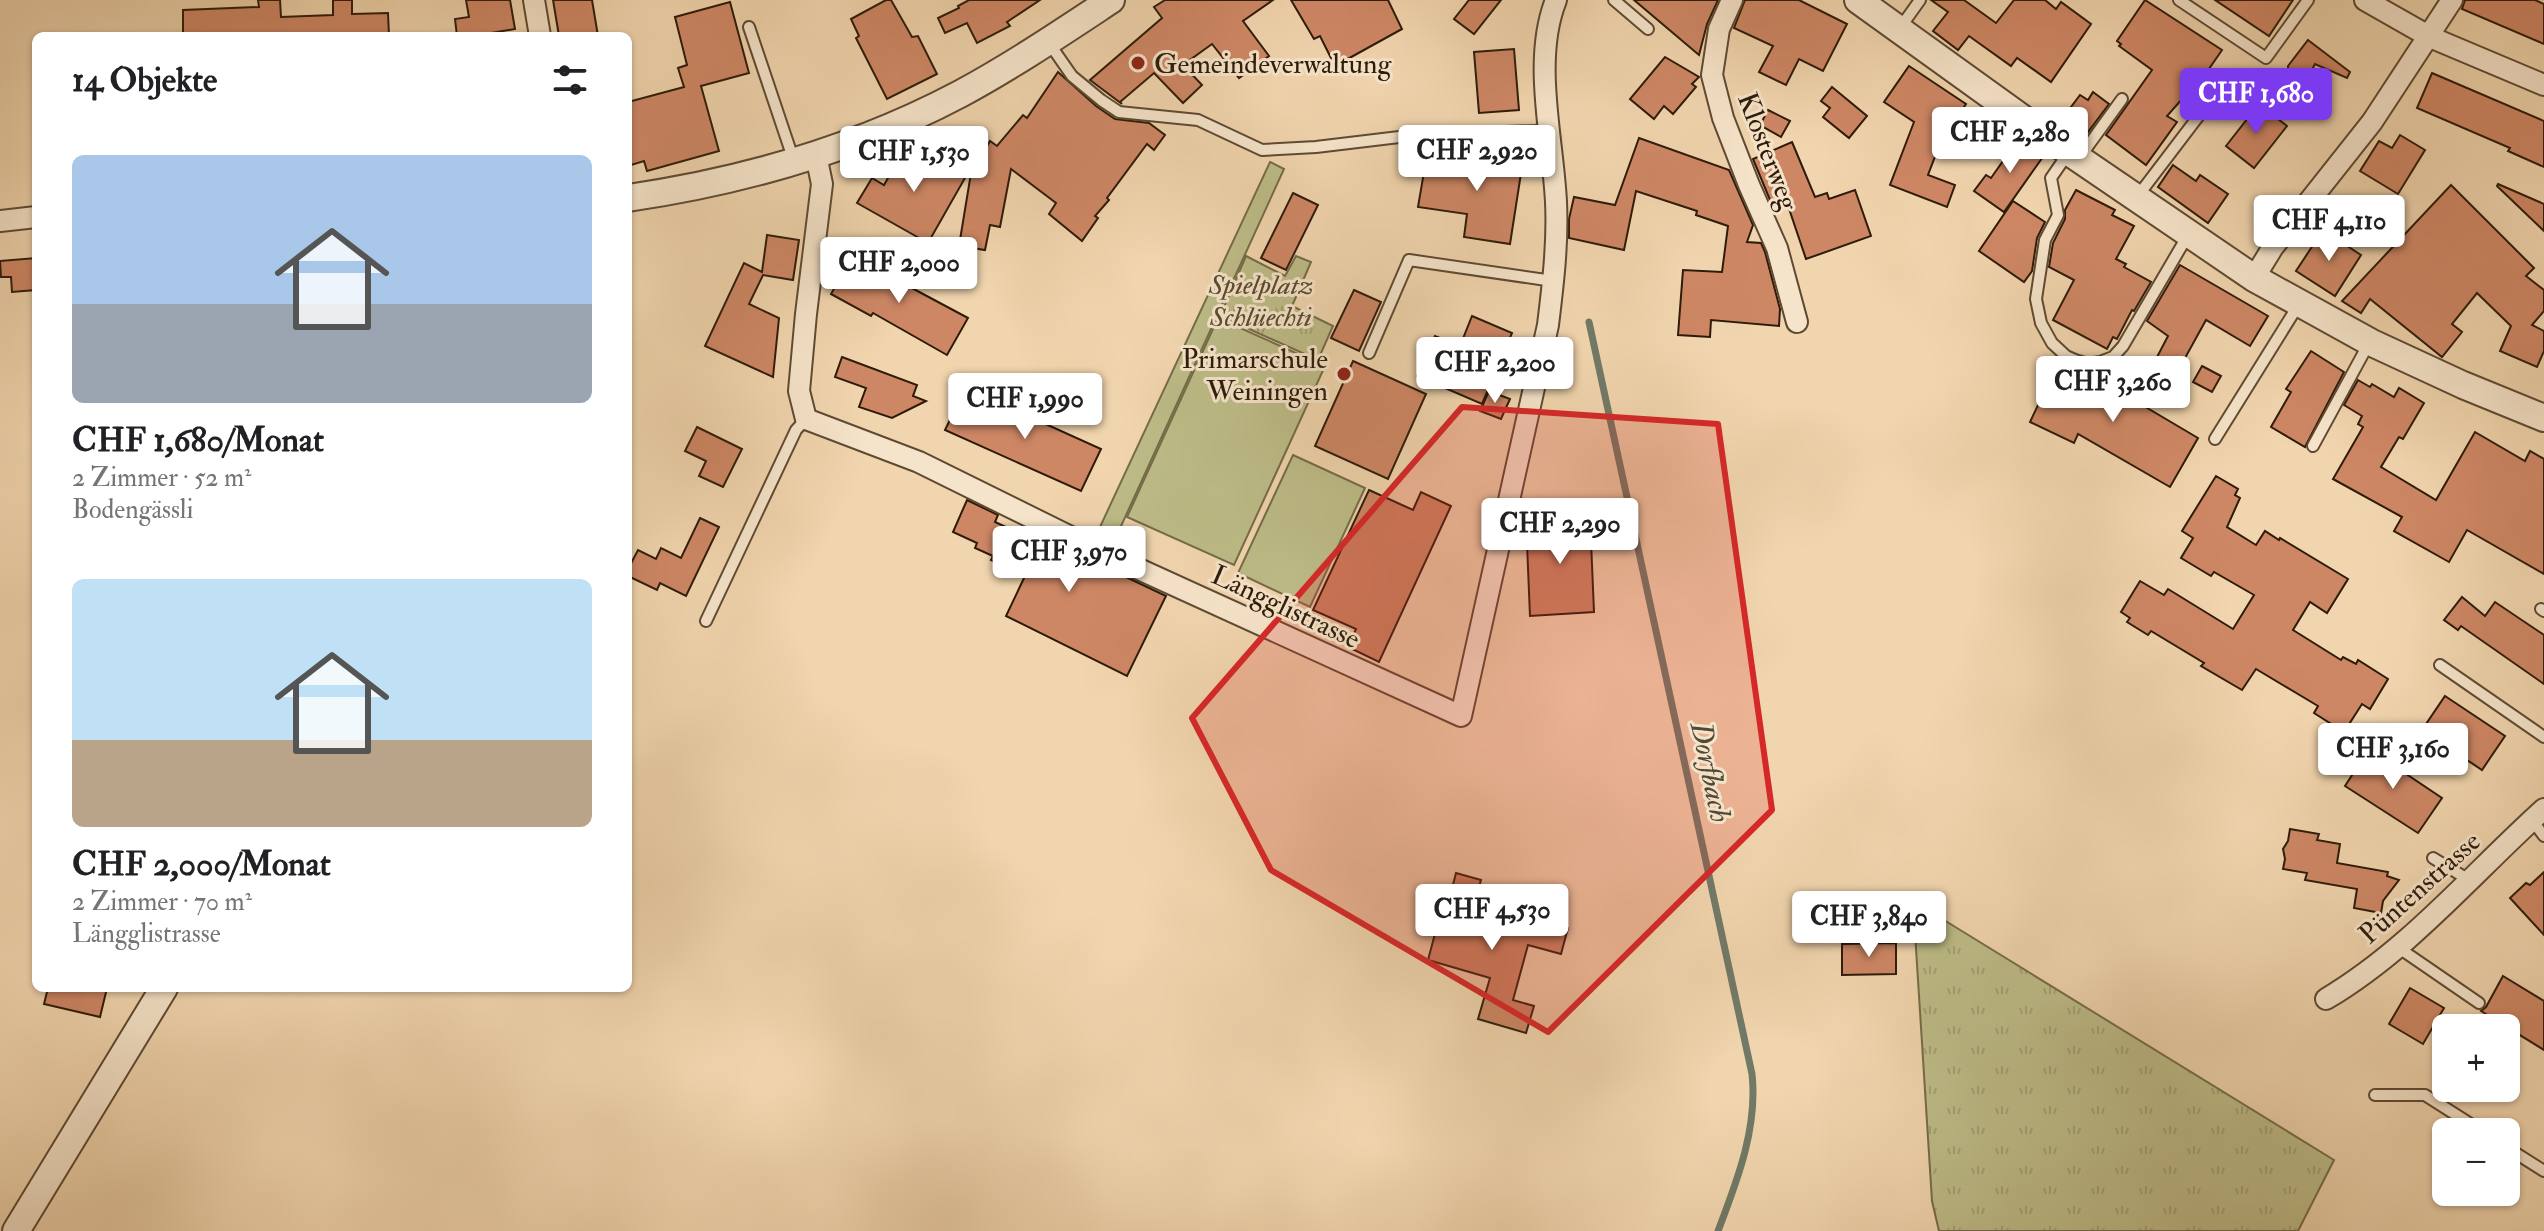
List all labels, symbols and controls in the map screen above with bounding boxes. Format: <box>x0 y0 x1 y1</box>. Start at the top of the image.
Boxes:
place label: Gemeindeverwaltung <box>1154 47 1392 82</box>
marker: Gemeindeverwaltung <box>1129 54 1147 72</box>
icon: filters <box>548 58 592 102</box>
text: 14 Objekte <box>72 59 217 102</box>
pin: CHF 1,680 <box>2164 68 2348 136</box>
text: CHF 1,680 <box>2198 78 2314 110</box>
street label: Klosterweg <box>1729 88 1806 217</box>
pin: CHF 2,280 <box>1918 107 2102 175</box>
text: CHF 2,280 <box>1950 117 2070 149</box>
pin: CHF 2,920 <box>1385 125 1569 193</box>
pin: CHF 1,530 <box>822 126 1006 194</box>
text: CHF 2,920 <box>1416 135 1538 167</box>
text: CHF 1,530 <box>858 136 970 168</box>
pin: CHF 4,110 <box>2237 195 2421 263</box>
text: CHF 4,110 <box>2272 205 2386 237</box>
icon: home <box>260 207 404 351</box>
pin: CHF 2,000 <box>807 237 991 305</box>
text: CHF 2,000 <box>838 247 960 279</box>
park label: Spielplatz Schlüechti <box>1208 268 1313 335</box>
pin: CHF 2,200 <box>1403 337 1587 405</box>
place label: Primarschule Weiningen <box>1182 342 1328 409</box>
text: CHF 2,200 <box>1434 347 1556 379</box>
pin: CHF 3,260 <box>2021 356 2205 424</box>
marker: Primarschule Weiningen <box>1335 365 1353 383</box>
text: CHF 3,260 <box>2054 366 2172 398</box>
pin: CHF 1,990 <box>933 373 1117 441</box>
text: CHF 1,990 <box>966 383 1084 415</box>
text: CHF 1,680/Monat <box>72 419 324 462</box>
text: 2 Zimmer · 52 m² <box>72 462 251 494</box>
text: Bodengässli <box>72 494 193 526</box>
pin: CHF 2,290 <box>1468 498 1652 566</box>
text: CHF 2,290 <box>1499 508 1621 540</box>
pin: CHF 3,970 <box>977 526 1161 594</box>
text: CHF 3,970 <box>1011 536 1127 568</box>
street label: Längglistrasse <box>1205 558 1366 657</box>
icon: home <box>260 631 404 775</box>
water label: Dorfbach <box>1682 717 1739 826</box>
pin: CHF 3,160 <box>2301 723 2485 791</box>
text: CHF 3,160 <box>2336 733 2450 765</box>
street label: Püntenstrasse <box>2352 824 2488 952</box>
text: CHF 2,000/Monat <box>72 843 331 886</box>
pin: CHF 4,530 <box>1400 884 1584 952</box>
text: 2 Zimmer · 70 m² <box>72 886 252 918</box>
pin: CHF 3,840 <box>1777 891 1961 959</box>
text: CHF 4,530 <box>1433 894 1551 926</box>
text: CHF 3,840 <box>1810 901 1928 933</box>
text: Längglistrasse <box>72 918 221 950</box>
map controls <box>2432 1014 2520 1206</box>
button: + <box>2432 1014 2520 1102</box>
button: − <box>2432 1118 2520 1206</box>

